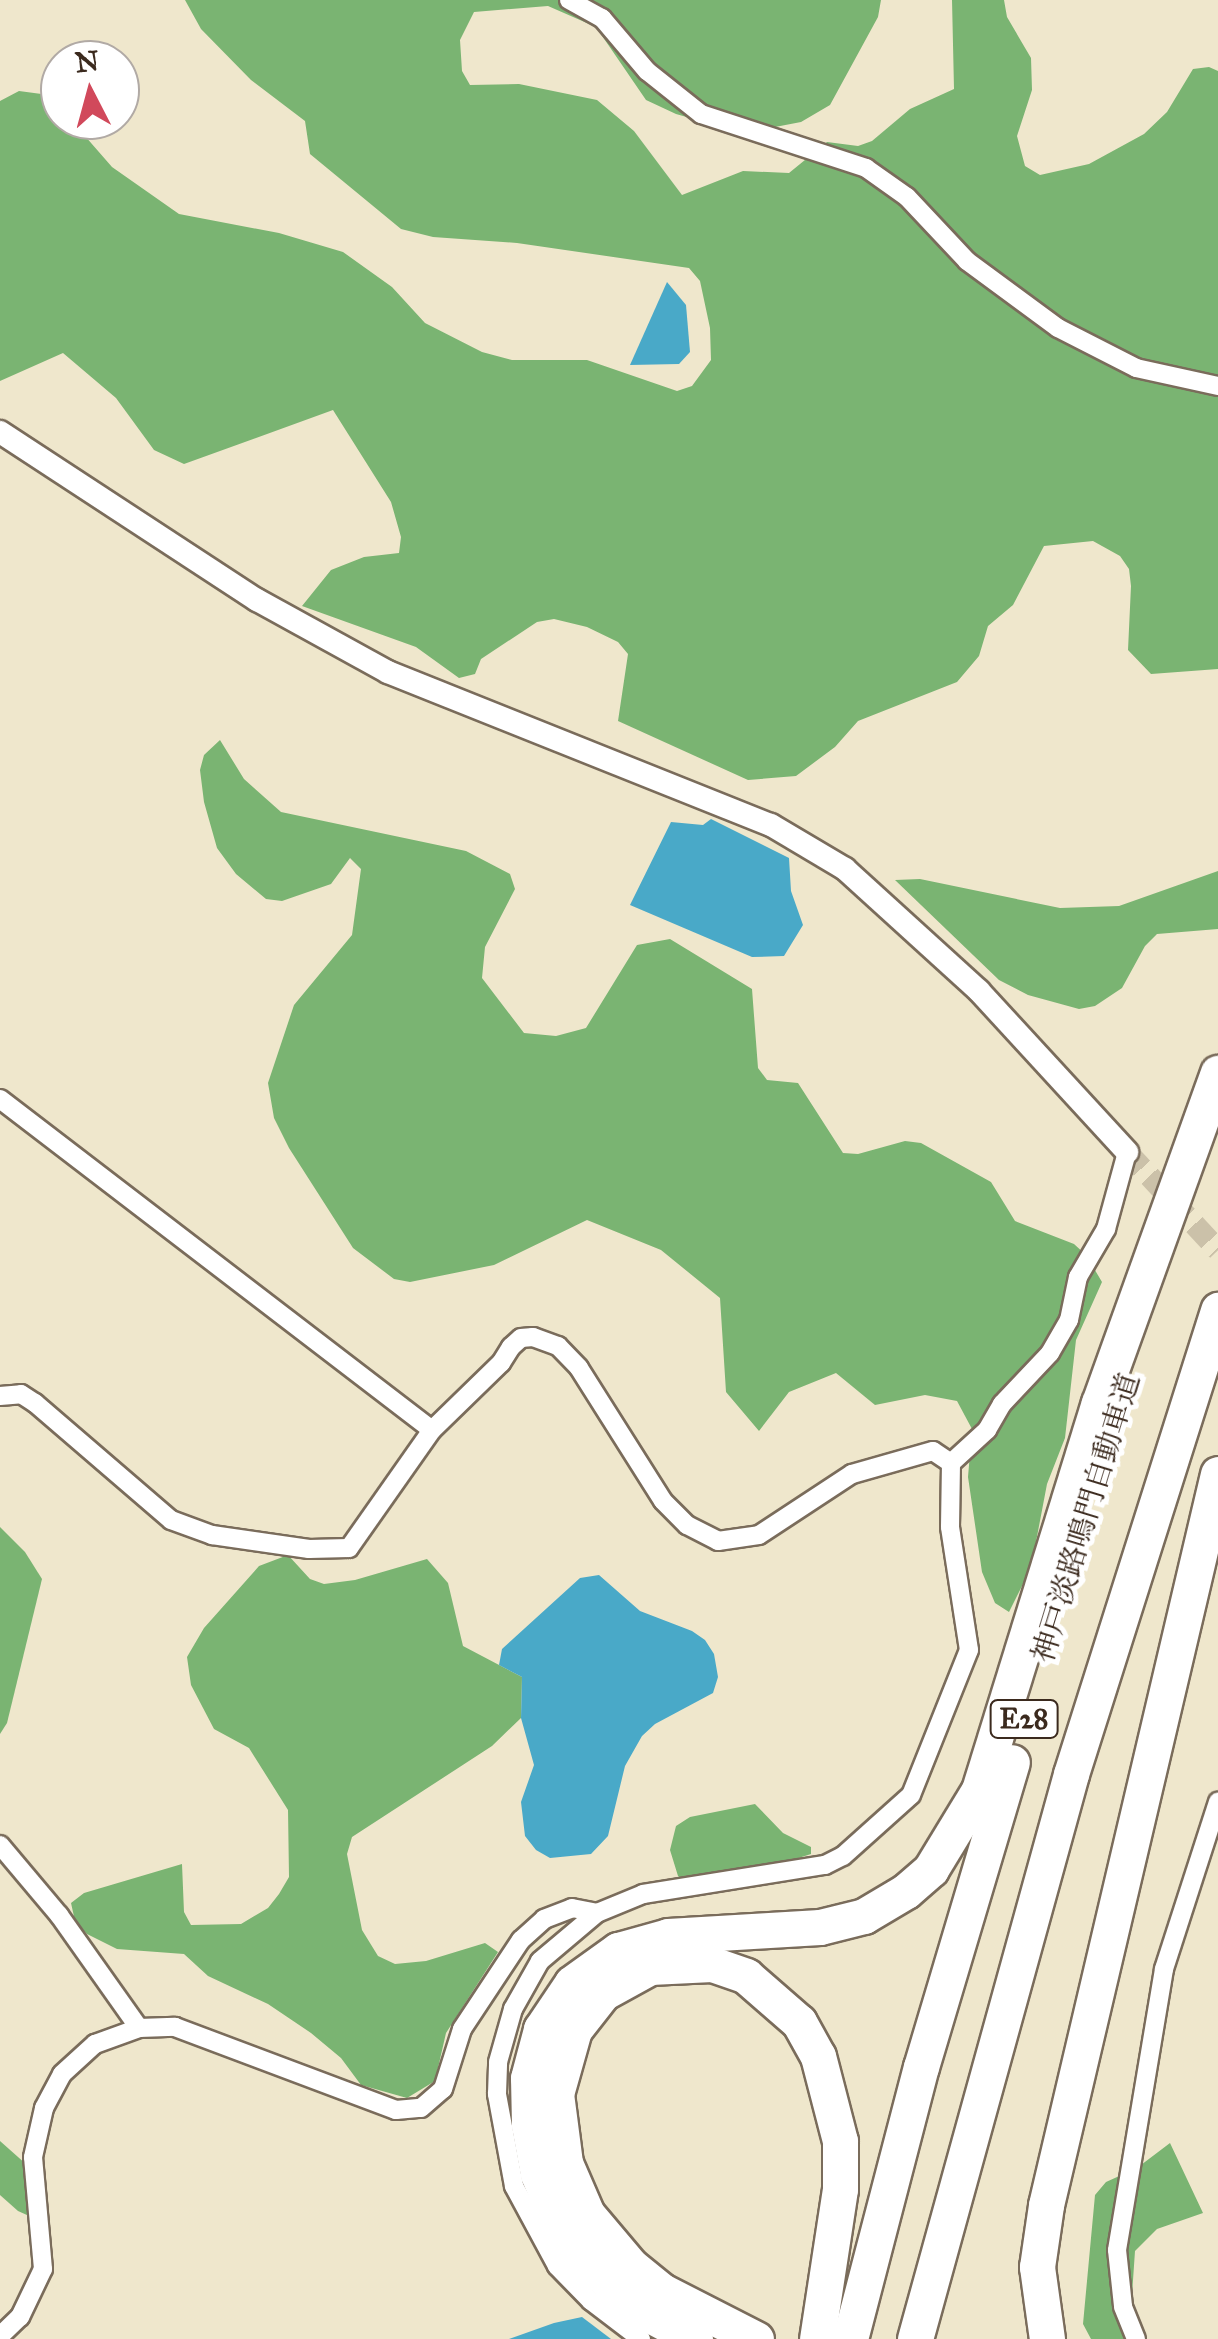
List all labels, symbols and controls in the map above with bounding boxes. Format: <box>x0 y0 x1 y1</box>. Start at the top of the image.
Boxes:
north arrow <box>40 40 140 140</box>
text: N <box>73 43 101 80</box>
street label: 神戸淡路鳴門自動車道 <box>1025 1369 1147 1667</box>
road number: E28 <box>989 1696 1059 1742</box>

